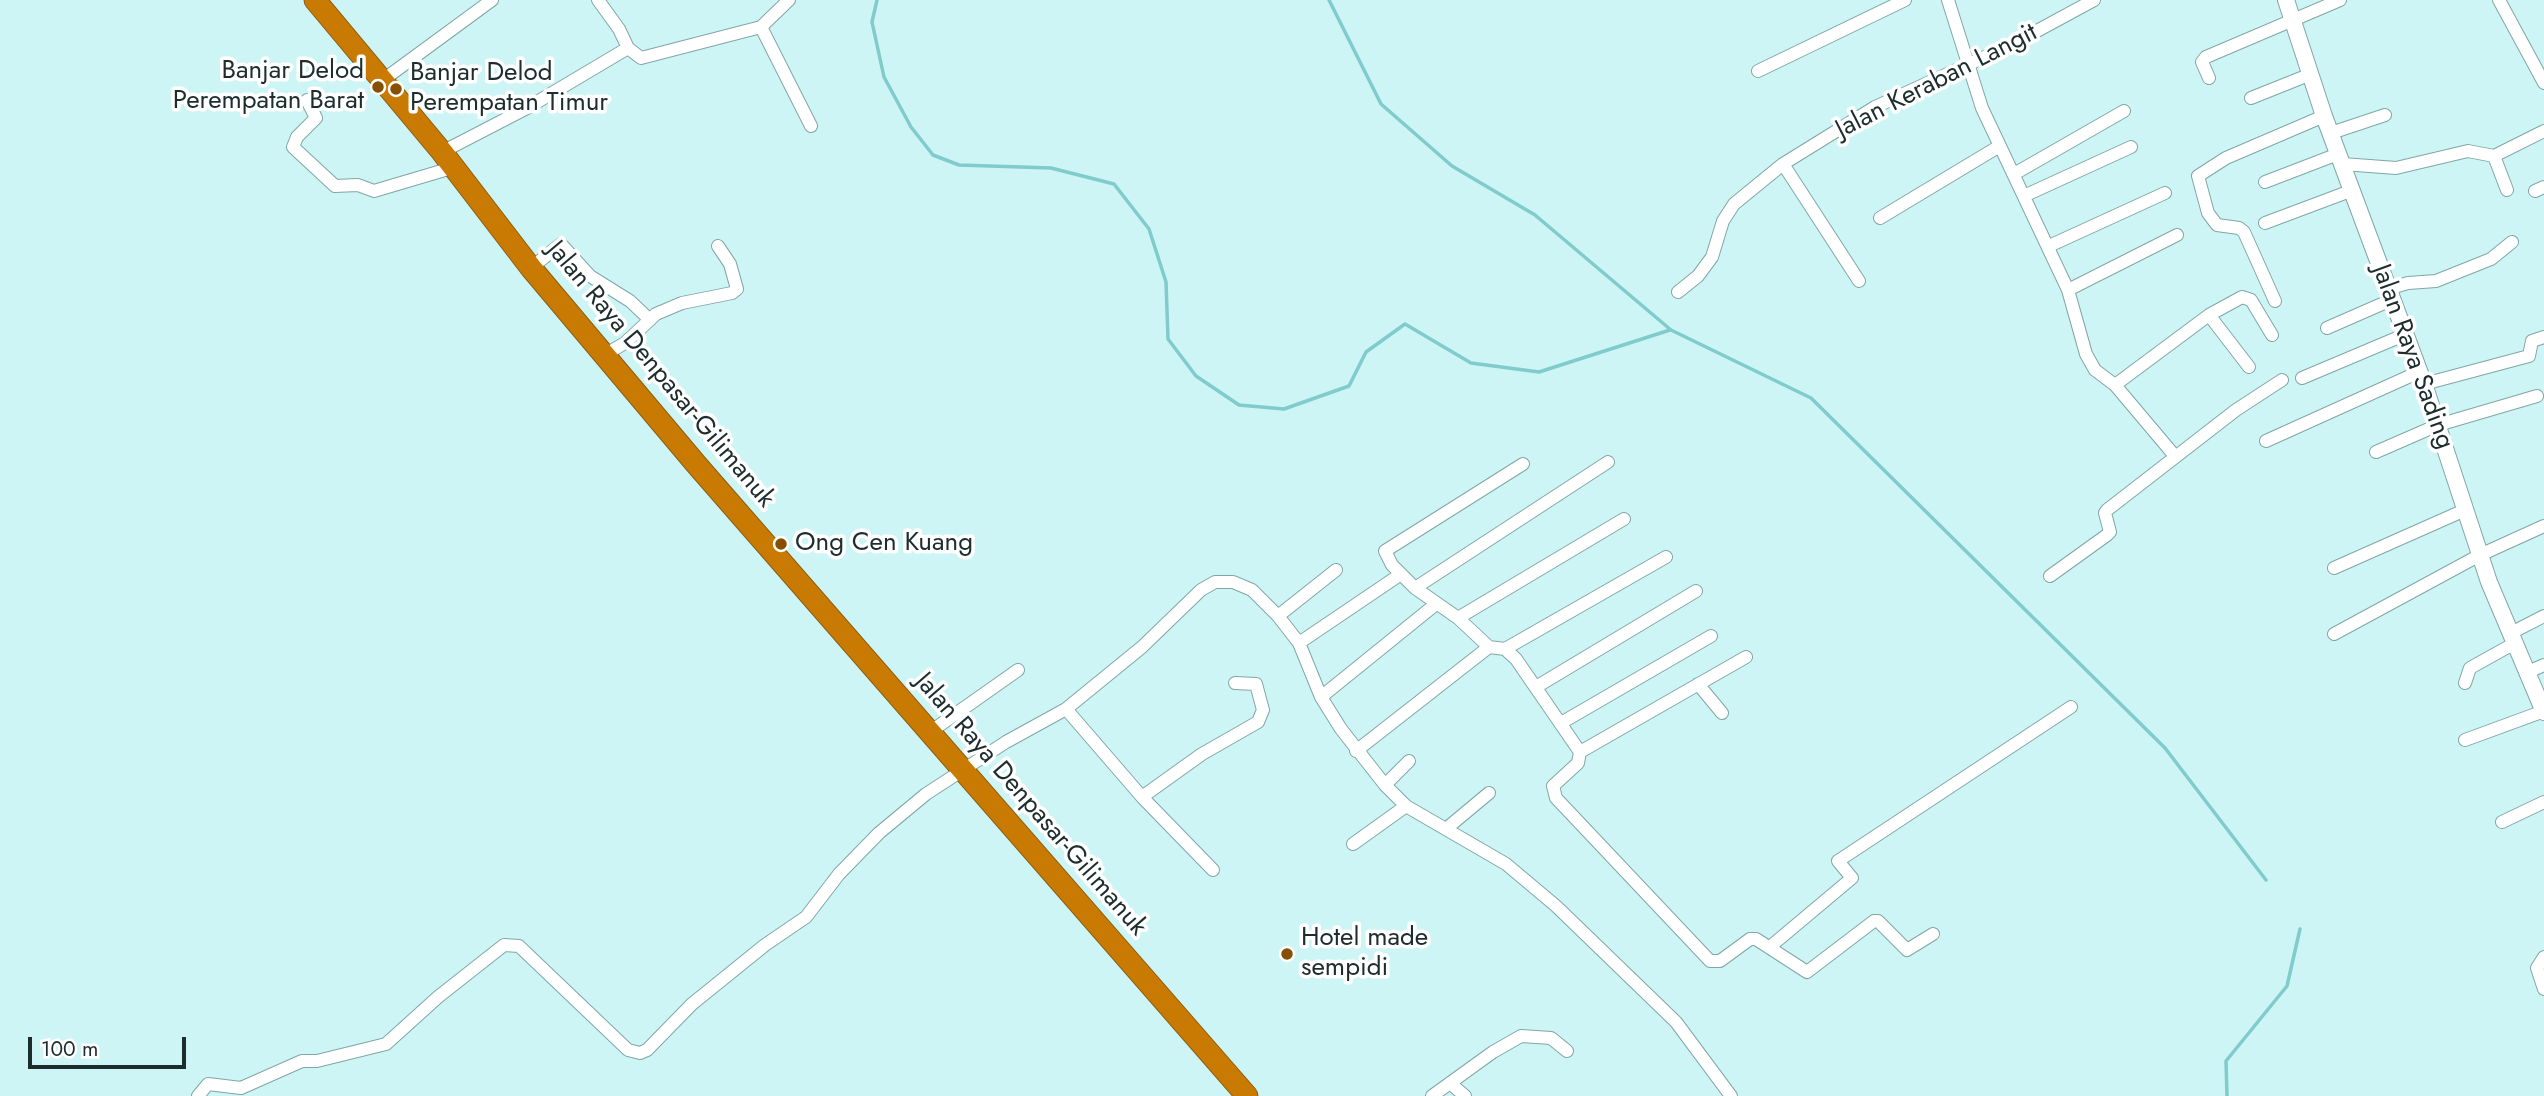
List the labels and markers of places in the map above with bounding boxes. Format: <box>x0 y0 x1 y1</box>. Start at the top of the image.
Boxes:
place label: Banjar Delod Perempatan Barat <box>173 56 364 118</box>
place label: Banjar Delod Perempatan Timur <box>410 58 608 119</box>
marker: Banjar Delod Perempatan Barat <box>370 79 386 95</box>
marker: Banjar Delod Perempatan Timur <box>388 81 404 97</box>
place label: Ong Cen Kuang <box>795 528 973 560</box>
marker: Ong Cen Kuang <box>773 536 789 552</box>
place label: Hotel made sempidi <box>1301 923 1428 984</box>
marker: Hotel made sempidi <box>1279 946 1295 962</box>

